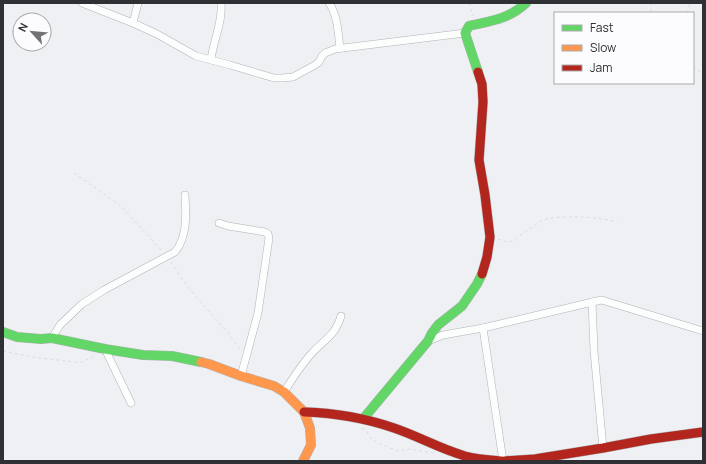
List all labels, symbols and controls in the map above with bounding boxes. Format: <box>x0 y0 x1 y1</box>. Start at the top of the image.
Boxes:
north arrow <box>12 12 52 52</box>
legend <box>554 12 694 84</box>
text: Fast <box>590 19 614 36</box>
text: N <box>14 20 31 34</box>
text: Slow <box>590 39 616 56</box>
text: Jam <box>590 59 612 76</box>

